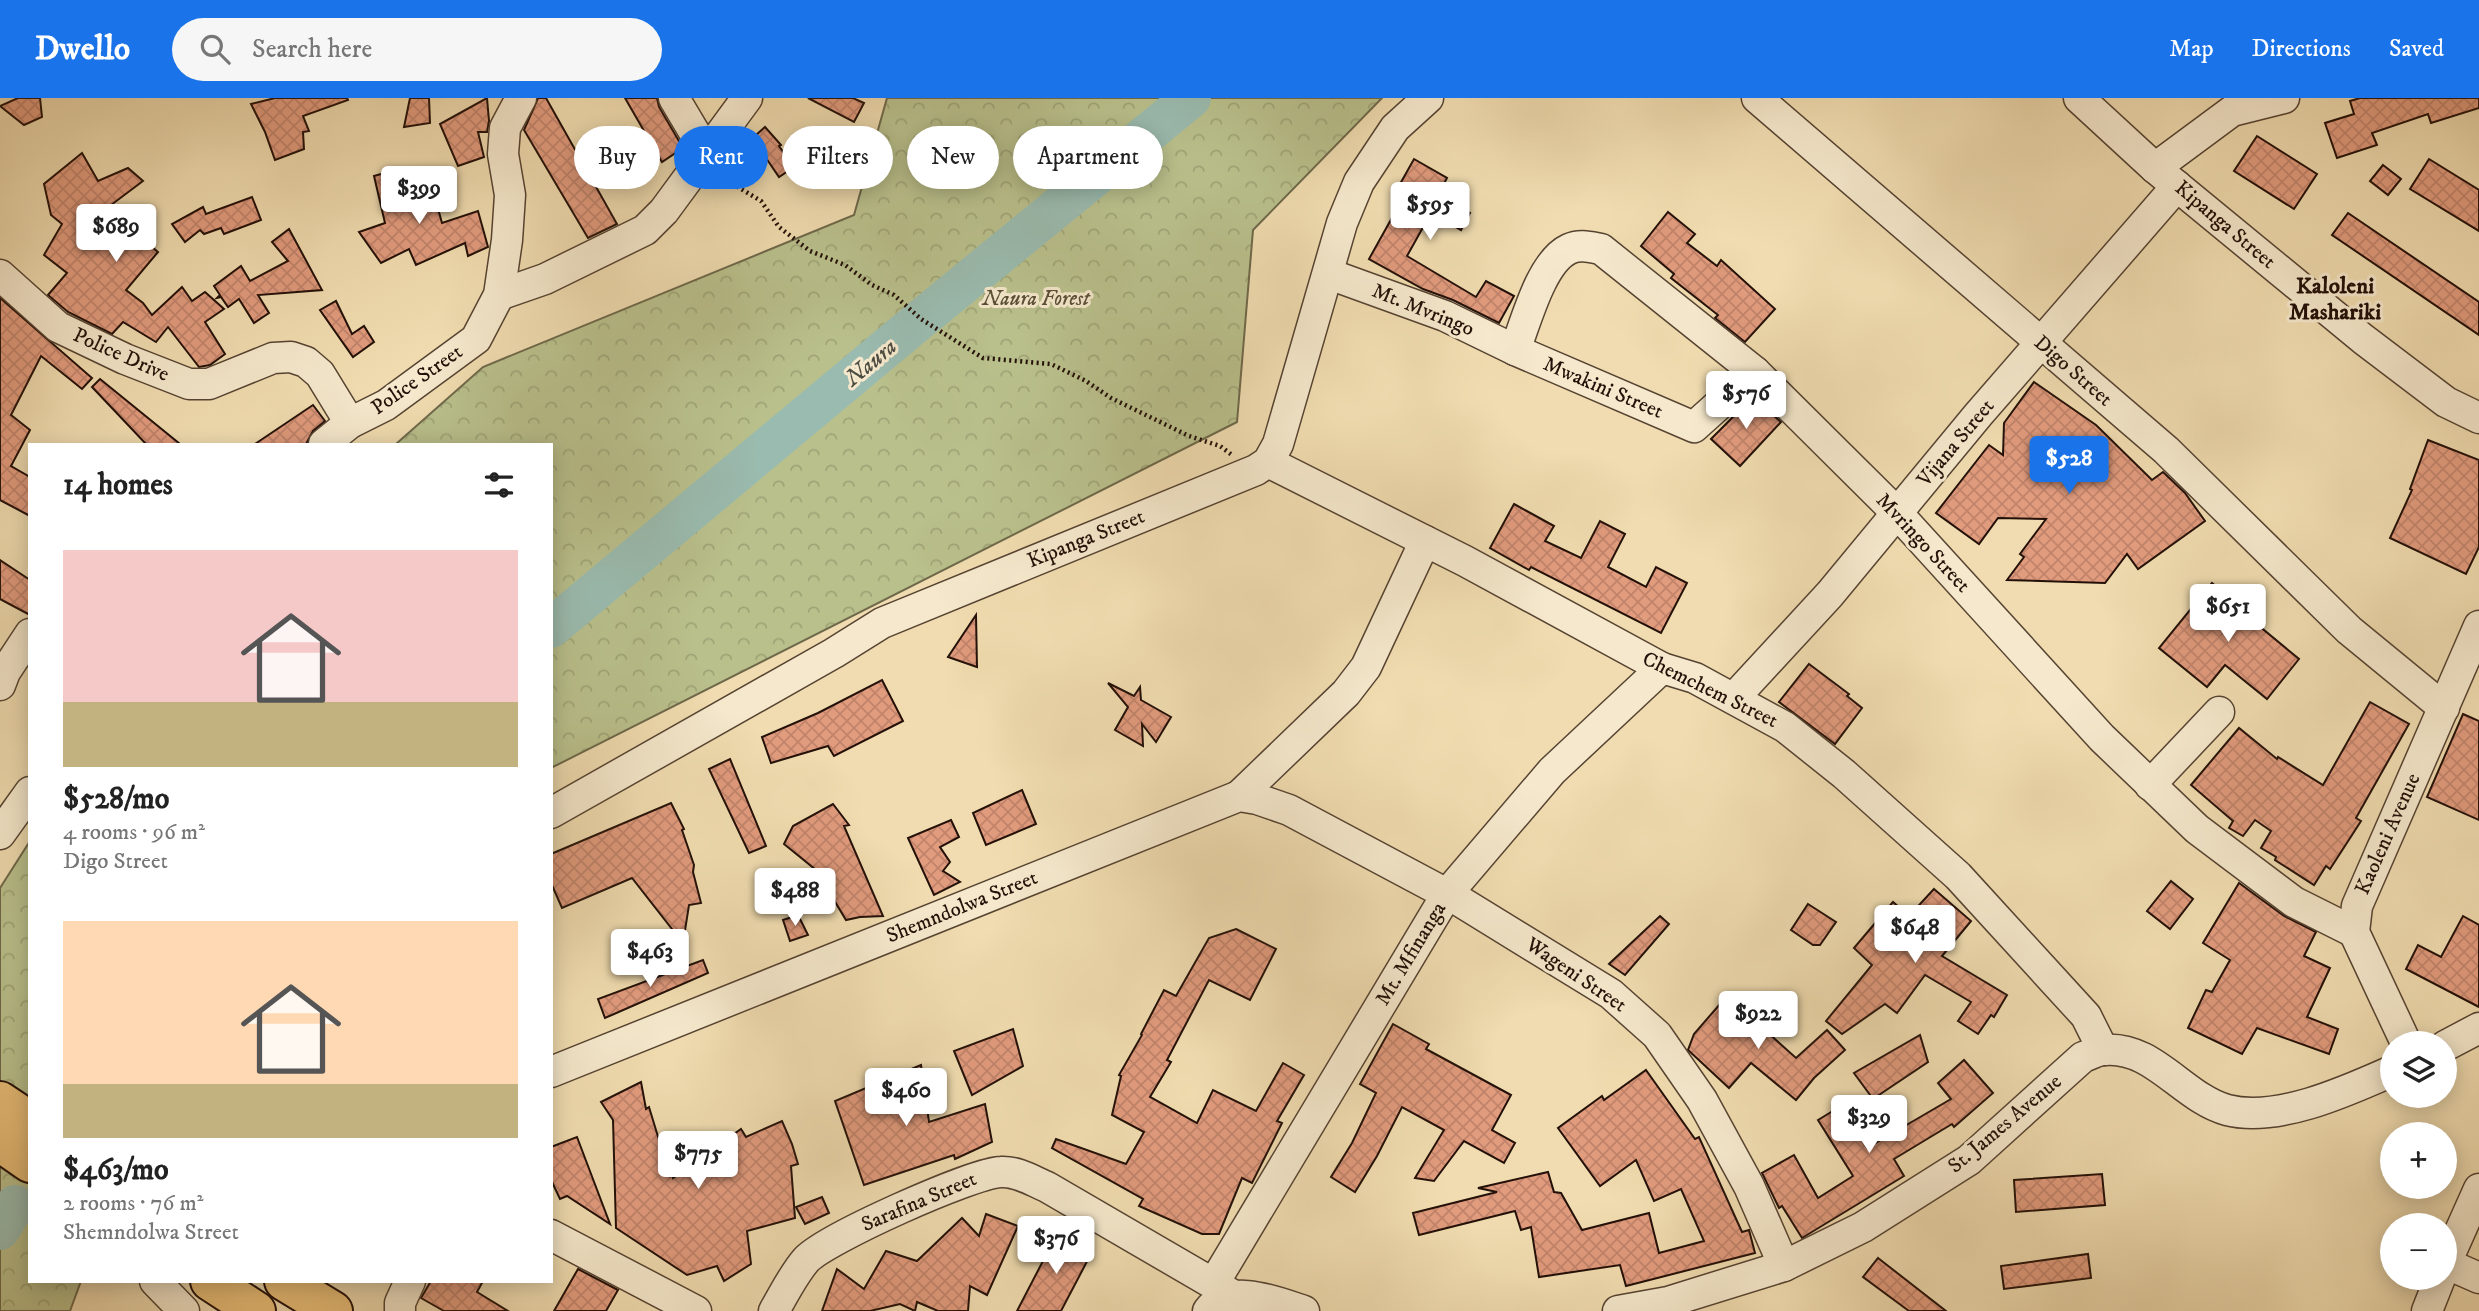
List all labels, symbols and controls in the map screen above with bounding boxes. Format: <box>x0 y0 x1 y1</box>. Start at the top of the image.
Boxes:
search box <box>172 18 662 81</box>
text: Dwello <box>35 29 130 70</box>
icon: search <box>196 30 234 68</box>
text: Search here <box>252 33 372 66</box>
text: Map <box>2169 34 2214 64</box>
text: Directions <box>2252 34 2351 64</box>
text: Saved <box>2389 34 2444 64</box>
chip: Buy <box>574 126 660 189</box>
chip: Rent <box>674 126 768 189</box>
chip: Filters <box>782 126 893 189</box>
chip: New <box>907 126 999 189</box>
chip: Apartment <box>1013 126 1163 189</box>
pin: $399 <box>378 166 460 226</box>
text: $399 <box>397 174 441 203</box>
street label: Kipanga Street <box>2169 175 2281 275</box>
pin: $595 <box>1389 183 1471 242</box>
text: $595 <box>1407 190 1453 219</box>
pin: $689 <box>75 204 157 264</box>
text: $689 <box>92 212 140 241</box>
district label: Kaloleni Mashariki <box>2289 272 2381 327</box>
street label: Mt. Mvringo <box>1368 278 1478 342</box>
park label: Naura Forest <box>982 286 1091 312</box>
street label: Police Drive <box>69 322 173 388</box>
street label: Digo Street <box>2028 330 2118 412</box>
water label: Naura <box>837 333 903 395</box>
street label: Police Street <box>366 339 468 421</box>
street label: Mwakini Street <box>1539 351 1667 425</box>
pin: $576 <box>1705 372 1787 431</box>
text: $576 <box>1722 379 1770 408</box>
street label: Vijana Street <box>1911 394 2000 493</box>
pin: $528 <box>2028 436 2110 496</box>
text: $528 <box>2046 444 2092 473</box>
icon: filters <box>480 466 518 504</box>
text: 14 homes <box>63 467 173 504</box>
street label: Mvringo Street <box>1870 488 1976 598</box>
street label: Kipanga Street <box>1024 504 1149 574</box>
pin: $651 <box>2187 584 2269 644</box>
text: $651 <box>2206 592 2250 621</box>
icon: home <box>228 595 354 721</box>
street label: Chemchem Street <box>1638 646 1782 734</box>
street label: Kaoleni Avenue <box>2350 769 2426 899</box>
text: $528/mo <box>63 781 169 818</box>
text: 4 rooms · 96 m² <box>63 818 205 847</box>
text: Digo Street <box>63 847 168 876</box>
street label: Shemndolwa Street <box>883 865 1042 949</box>
pin: $488 <box>754 868 836 928</box>
text: $488 <box>771 876 819 905</box>
street label: Mt. Mfinanga <box>1370 897 1452 1010</box>
pin: $648 <box>1874 906 1956 965</box>
text: $648 <box>1890 913 1940 942</box>
pin: $463 <box>609 930 691 989</box>
street label: Wageni Street <box>1520 931 1632 1018</box>
text: $463 <box>627 937 673 966</box>
icon: home <box>228 966 354 1092</box>
pin: $922 <box>1717 992 1799 1051</box>
text: $922 <box>1735 999 1781 1028</box>
map controls <box>2380 1031 2457 1290</box>
button: layers <box>2380 1031 2457 1108</box>
pin: $460 <box>865 1068 947 1128</box>
street label: St. James Avenue <box>1943 1069 2067 1179</box>
text: $460 <box>881 1076 931 1105</box>
pin: $329 <box>1828 1096 1910 1155</box>
text: $329 <box>1847 1103 1891 1132</box>
button: + <box>2380 1122 2457 1199</box>
pin: $775 <box>657 1132 739 1191</box>
text: $775 <box>674 1139 722 1168</box>
text: $463/mo <box>63 1152 169 1189</box>
street label: Sarafina Street <box>858 1166 981 1238</box>
text: 2 rooms · 76 m² <box>63 1189 203 1218</box>
button: − <box>2380 1213 2457 1290</box>
pin: $376 <box>1015 1216 1097 1276</box>
text: Shemndolwa Street <box>63 1218 239 1247</box>
text: $376 <box>1033 1224 1079 1253</box>

